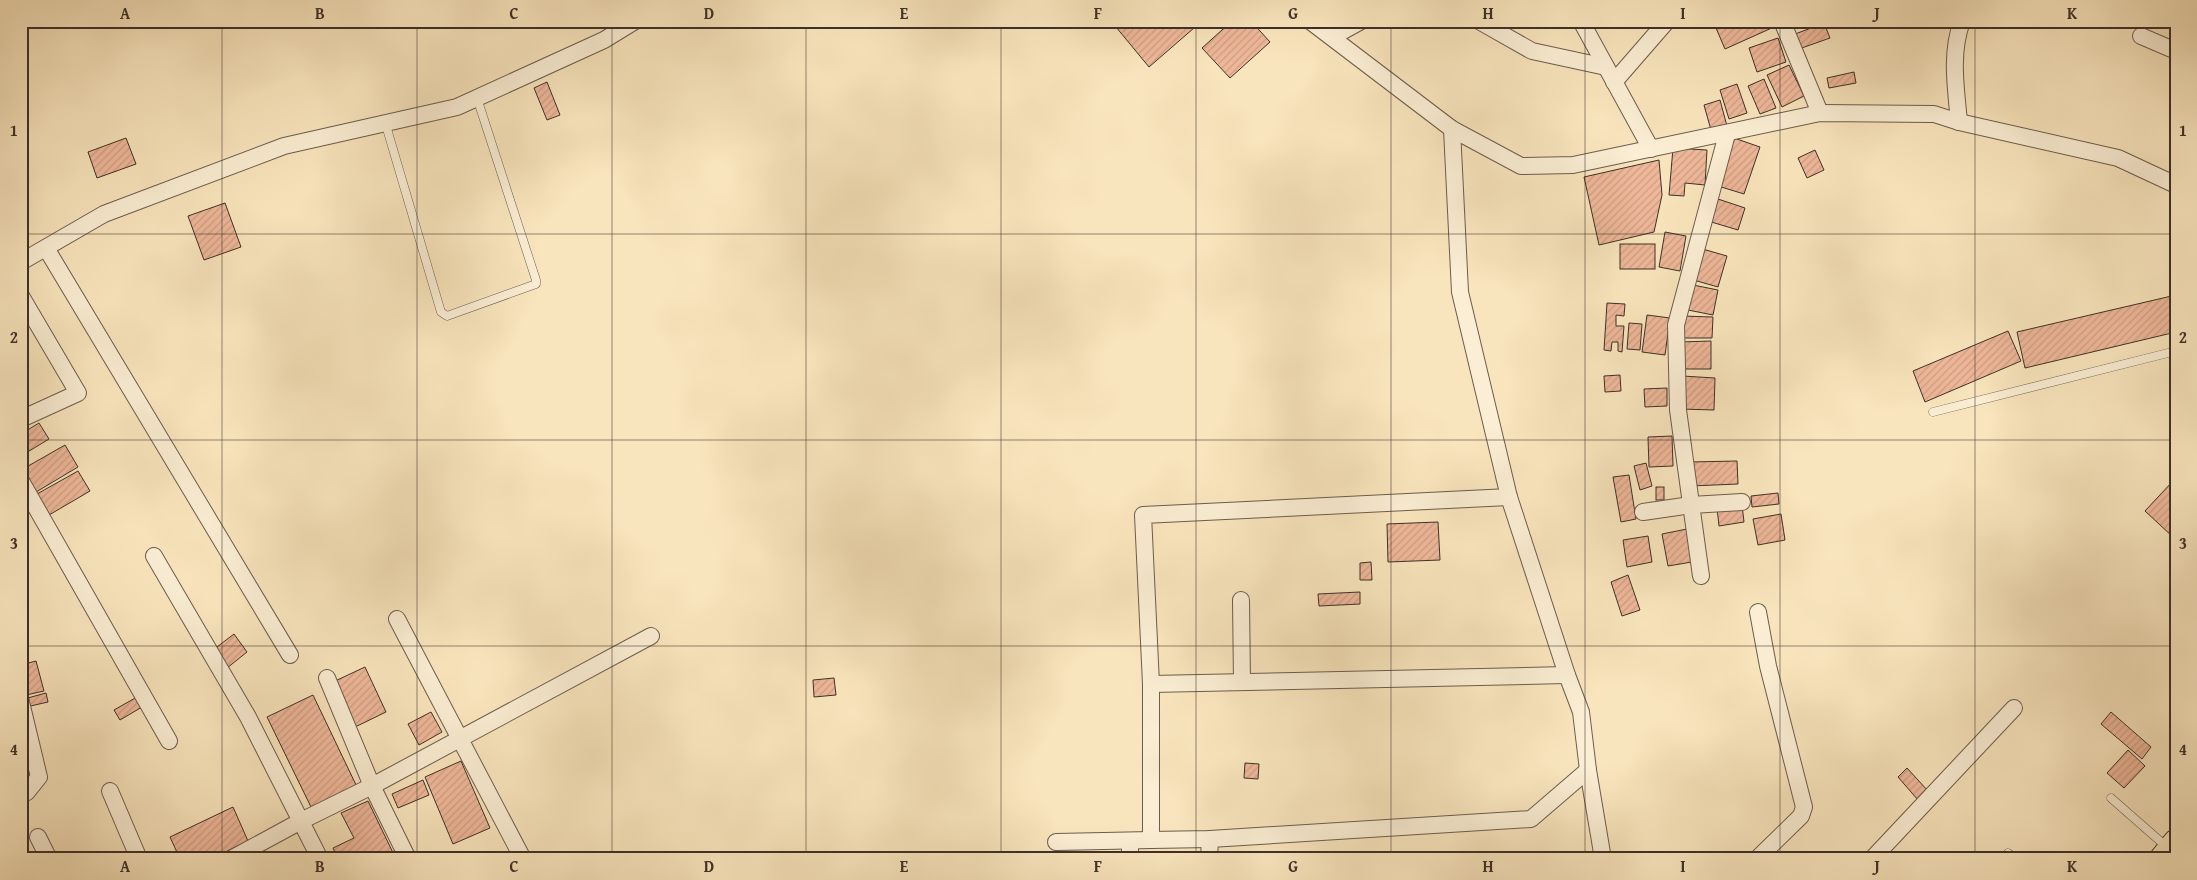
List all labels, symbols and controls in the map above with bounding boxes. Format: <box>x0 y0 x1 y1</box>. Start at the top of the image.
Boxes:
text: A <box>120 1 131 25</box>
text: B <box>315 1 325 25</box>
text: C <box>509 1 519 25</box>
text: D <box>704 1 714 25</box>
text: E <box>900 1 909 25</box>
text: F <box>1094 1 1102 25</box>
text: G <box>1288 1 1298 25</box>
text: H <box>1482 1 1494 25</box>
text: I <box>1680 1 1686 25</box>
text: J <box>1871 1 1880 25</box>
text: K <box>2067 1 2078 25</box>
text: 1 <box>10 118 18 142</box>
text: 1 <box>2179 118 2187 142</box>
text: 2 <box>10 325 18 349</box>
text: 2 <box>2179 325 2187 349</box>
text: 3 <box>10 531 18 555</box>
text: 3 <box>2179 531 2187 555</box>
text: 4 <box>10 737 18 761</box>
text: 4 <box>2179 737 2187 761</box>
text: A <box>120 854 131 878</box>
text: B <box>315 854 325 878</box>
text: C <box>509 854 519 878</box>
text: D <box>704 854 714 878</box>
text: E <box>900 854 909 878</box>
text: F <box>1094 854 1102 878</box>
text: G <box>1288 854 1298 878</box>
text: H <box>1482 854 1494 878</box>
text: I <box>1680 854 1686 878</box>
text: J <box>1871 854 1880 878</box>
text: K <box>2067 854 2078 878</box>

